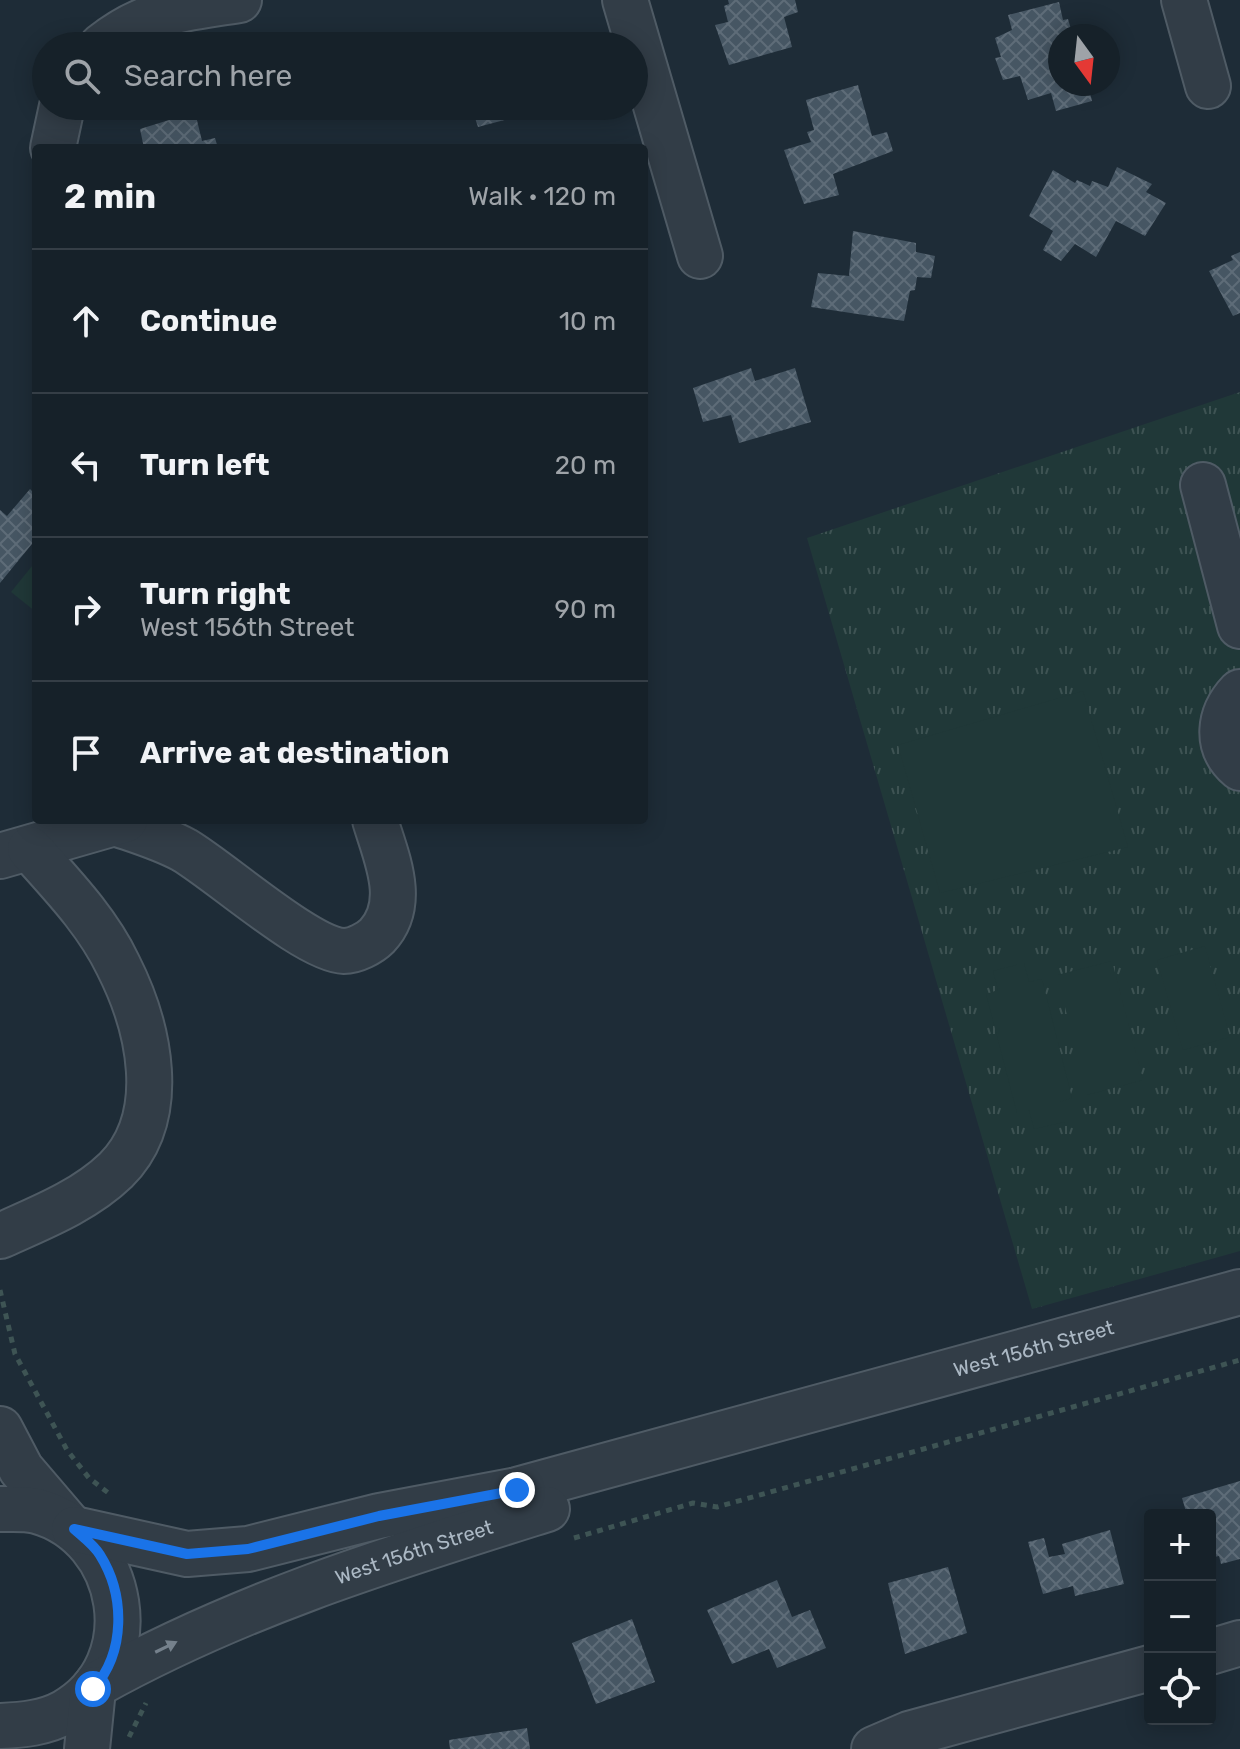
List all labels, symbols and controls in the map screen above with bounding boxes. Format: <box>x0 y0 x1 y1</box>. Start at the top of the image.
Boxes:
north arrow <box>1048 24 1120 96</box>
search box <box>32 32 648 120</box>
icon: search <box>60 54 104 98</box>
text: Search here <box>124 58 292 94</box>
text: 2 min <box>64 176 156 217</box>
text: Walk · 120 m <box>468 181 616 212</box>
icon: ahead <box>64 299 108 343</box>
text: Continue <box>140 303 277 339</box>
text: 10 m <box>559 306 616 337</box>
icon: left <box>64 443 108 487</box>
text: Turn left <box>140 447 270 483</box>
text: 20 m <box>555 450 616 481</box>
text: Turn right <box>140 576 291 612</box>
icon: right <box>64 587 108 631</box>
text: 90 m <box>555 594 616 625</box>
text: West 156th Street <box>140 612 354 643</box>
icon: arrive <box>64 731 108 775</box>
text: Arrive at destination <box>140 735 450 771</box>
street label: West 156th Street <box>951 1315 1116 1382</box>
route end <box>499 1472 535 1508</box>
map controls <box>1144 1509 1216 1725</box>
button: + <box>1144 1509 1216 1581</box>
street label: West 156th Street <box>332 1515 496 1590</box>
button: − <box>1144 1581 1216 1653</box>
one-way arrow <box>154 1640 177 1654</box>
button: locate <box>1144 1653 1216 1725</box>
route start <box>75 1671 111 1707</box>

